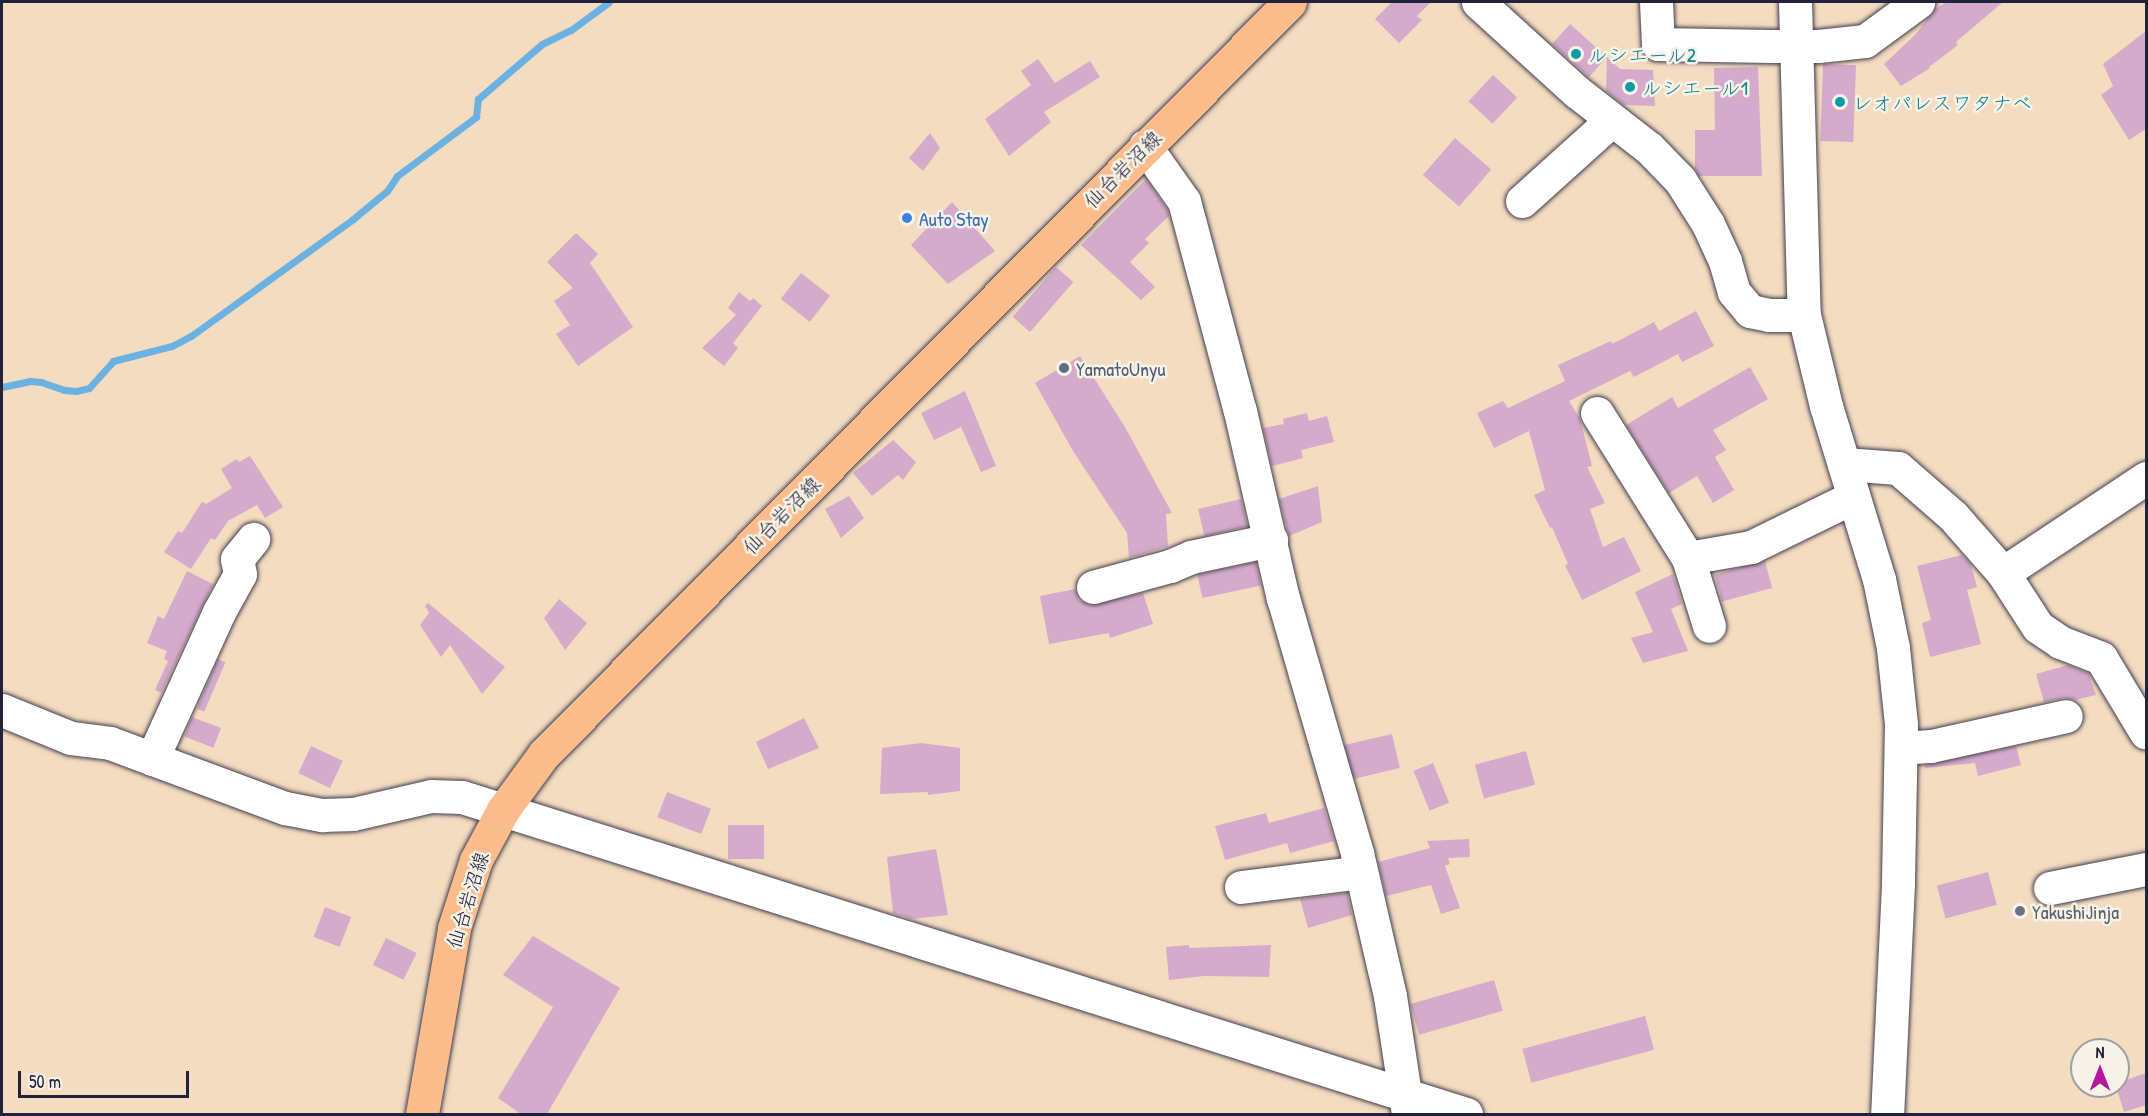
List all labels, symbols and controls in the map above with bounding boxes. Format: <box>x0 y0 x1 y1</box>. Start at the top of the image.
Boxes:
place label: ルシエール2 <box>1588 42 1697 66</box>
marker: ルシエール2 <box>1569 47 1583 61</box>
place label: ルシエール1 <box>1642 75 1749 99</box>
marker: ルシエール1 <box>1623 80 1637 94</box>
place label: レオパレスワタナベ <box>1852 90 2032 114</box>
marker: レオパレスワタナベ <box>1833 95 1847 109</box>
street label: 仙台岩沼線 <box>1078 125 1166 213</box>
place label: Auto Stay <box>919 206 989 230</box>
marker: Auto Stay <box>900 211 914 225</box>
place label: YamatoUnyu <box>1076 356 1166 380</box>
marker: YamatoUnyu <box>1057 361 1071 375</box>
street label: 仙台岩沼線 <box>737 471 825 559</box>
street label: 仙台岩沼線 <box>441 849 493 951</box>
place label: YakushiJinja <box>2032 899 2119 923</box>
marker: YakushiJinja <box>2013 904 2027 918</box>
north arrow <box>2070 1038 2130 1098</box>
text: N <box>2096 1041 2104 1063</box>
scale bar <box>21 1059 192 1097</box>
text: 50 m <box>29 1069 61 1094</box>

